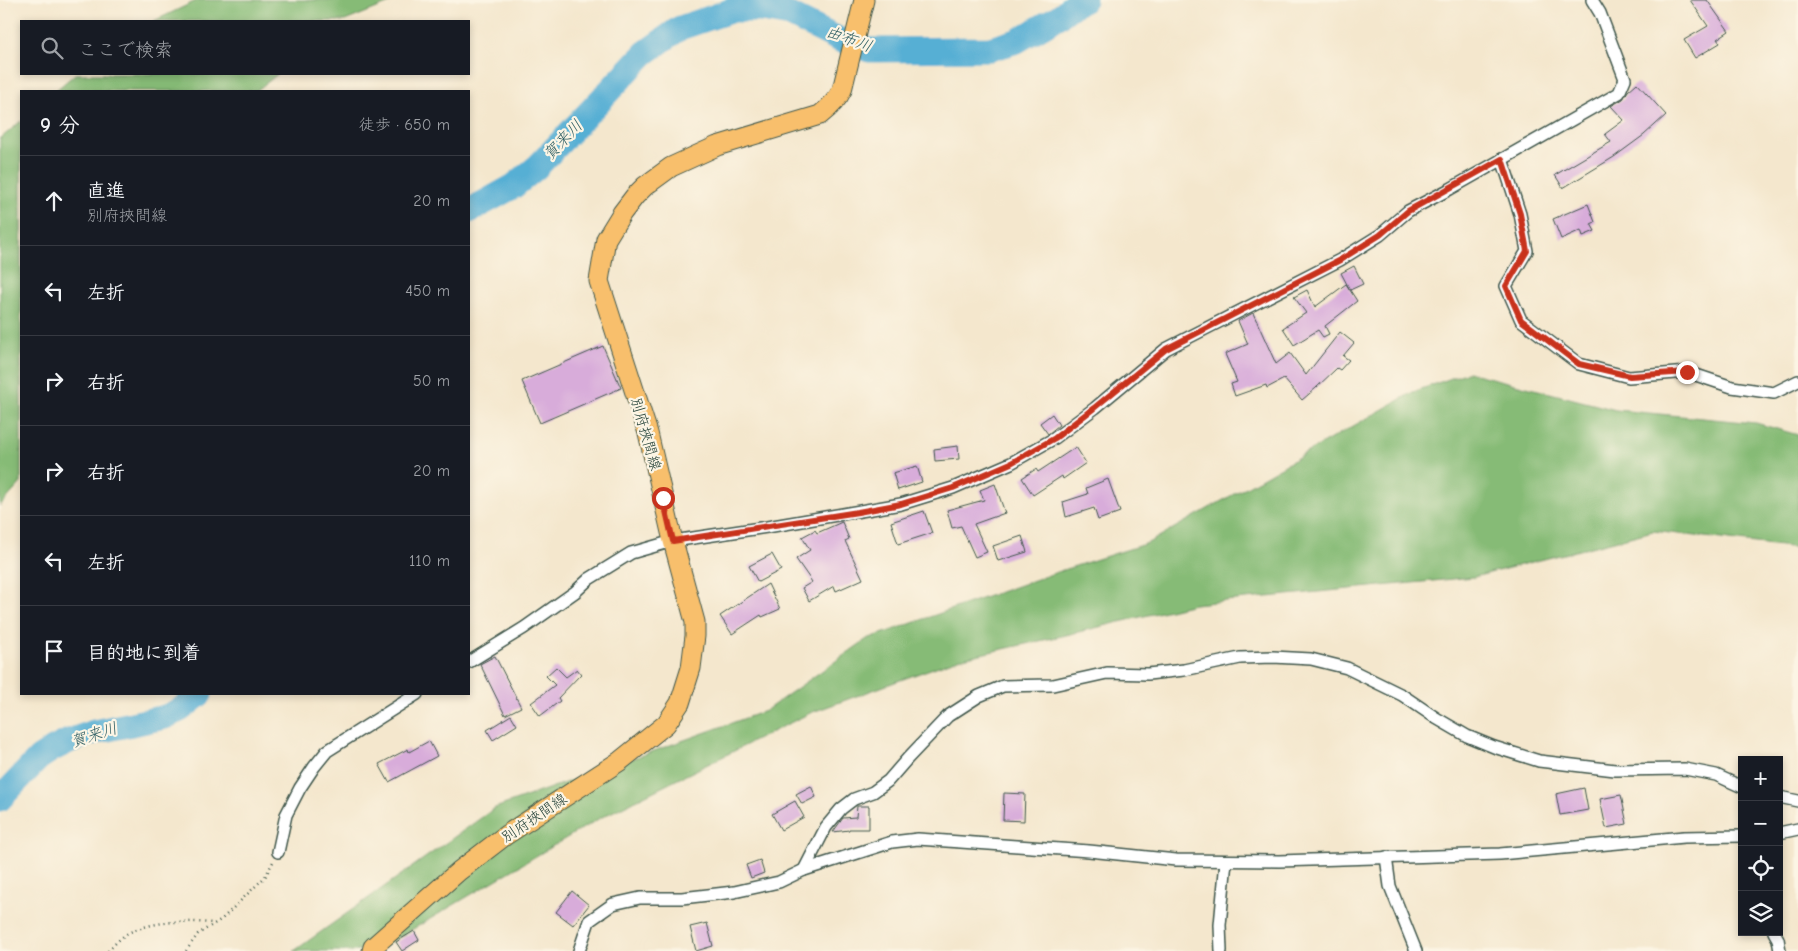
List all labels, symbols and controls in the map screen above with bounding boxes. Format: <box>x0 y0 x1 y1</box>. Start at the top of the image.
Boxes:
search box <box>20 20 470 75</box>
water label: 由布川 <box>823 22 875 56</box>
icon: search <box>38 34 66 62</box>
text: ここで検索 <box>78 39 173 61</box>
text: 9 分 <box>40 113 79 137</box>
text: 徒歩 · 650 m <box>359 116 450 134</box>
water label: 賀来川 <box>540 116 586 164</box>
text: 直進 <box>87 180 125 202</box>
icon: ahead <box>40 187 68 215</box>
text: 20 m <box>413 192 450 210</box>
text: 別府挾間線 <box>87 207 167 225</box>
icon: left <box>40 277 68 305</box>
text: 左折 <box>87 282 125 304</box>
text: 450 m <box>405 282 450 300</box>
route end <box>1676 361 1699 384</box>
icon: right <box>40 367 68 395</box>
text: 右折 <box>87 372 125 394</box>
text: 50 m <box>413 372 450 390</box>
street label: 別府挾間線 <box>627 395 665 473</box>
icon: right <box>40 457 68 485</box>
text: 右折 <box>87 462 125 484</box>
text: 20 m <box>413 462 450 480</box>
route start <box>652 487 675 510</box>
icon: left <box>40 547 68 575</box>
text: 左折 <box>87 552 125 574</box>
text: 110 m <box>409 552 450 570</box>
icon: arrive <box>40 637 68 665</box>
text: 目的地に到着 <box>87 642 201 664</box>
water label: 賀来川 <box>68 719 120 751</box>
map controls <box>1738 756 1783 936</box>
button: + <box>1738 756 1783 801</box>
street label: 別府挾間線 <box>498 790 570 846</box>
button: − <box>1738 801 1783 846</box>
button: locate <box>1738 846 1783 891</box>
button: layers <box>1738 891 1783 936</box>

